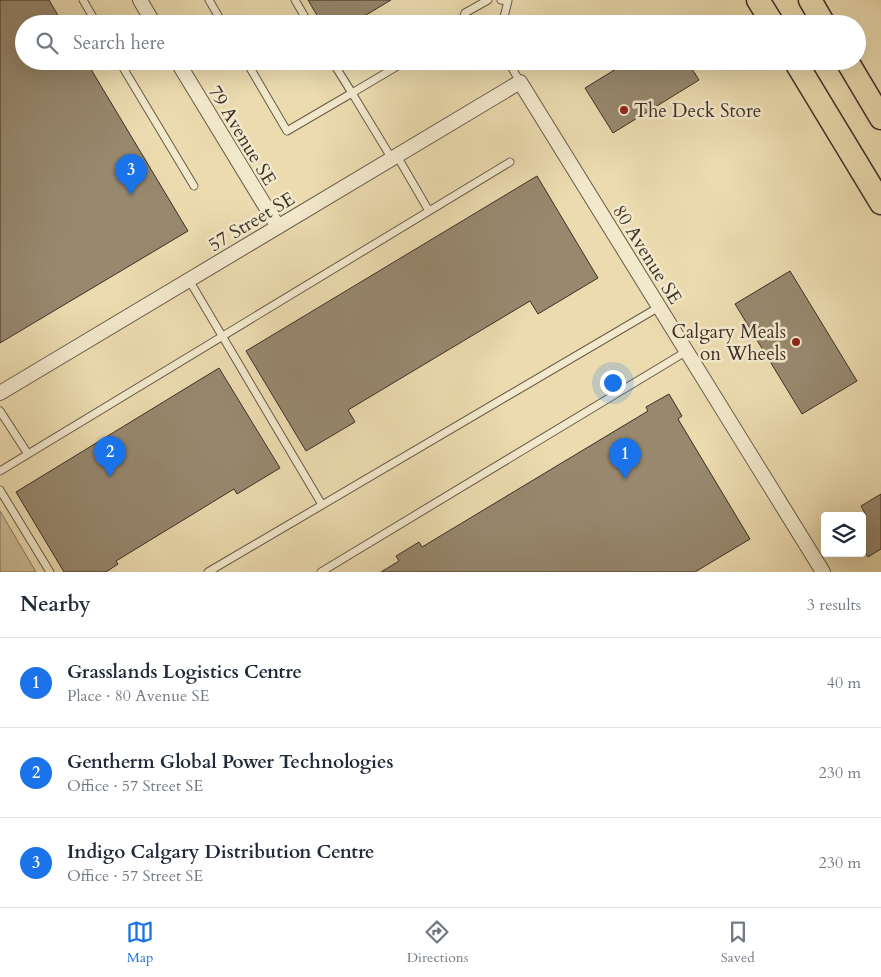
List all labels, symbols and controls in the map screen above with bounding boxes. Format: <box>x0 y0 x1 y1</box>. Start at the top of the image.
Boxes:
search box <box>15 15 866 70</box>
icon: search <box>33 29 61 57</box>
text: Search here <box>73 30 165 56</box>
street label: 79 Avenue SE <box>202 81 282 190</box>
place label: The Deck Store <box>634 98 761 124</box>
marker: The Deck Store <box>618 104 630 116</box>
pin: 3 <box>115 154 147 195</box>
street label: 57 Street SE <box>203 186 300 258</box>
street label: 80 Avenue SE <box>606 200 688 309</box>
place label: Calgary Meals on Wheels <box>672 319 786 367</box>
marker: Calgary Meals on Wheels <box>790 336 802 348</box>
your location <box>600 370 626 396</box>
pin: 2 <box>94 436 126 477</box>
pin: 1 <box>609 438 641 479</box>
map controls <box>821 512 866 557</box>
button: layers <box>821 512 866 557</box>
text: Nearby <box>20 590 91 619</box>
text: 3 results <box>807 594 861 616</box>
text: Grasslands Logistics Centre <box>67 659 302 685</box>
text: 1 <box>32 672 40 694</box>
text: 40 m <box>827 672 861 694</box>
text: Place · 80 Avenue SE <box>67 685 209 707</box>
text: Gentherm Global Power Technologies <box>67 749 394 775</box>
text: 2 <box>32 762 40 784</box>
text: 230 m <box>819 762 861 784</box>
text: Office · 57 Street SE <box>67 775 203 797</box>
text: Indigo Calgary Distribution Centre <box>67 839 375 865</box>
text: 3 <box>32 852 40 874</box>
text: 230 m <box>819 852 861 874</box>
text: Office · 57 Street SE <box>67 865 203 887</box>
tab: Map <box>126 918 154 967</box>
tab: Directions <box>407 918 468 967</box>
tab: Saved <box>721 918 755 967</box>

